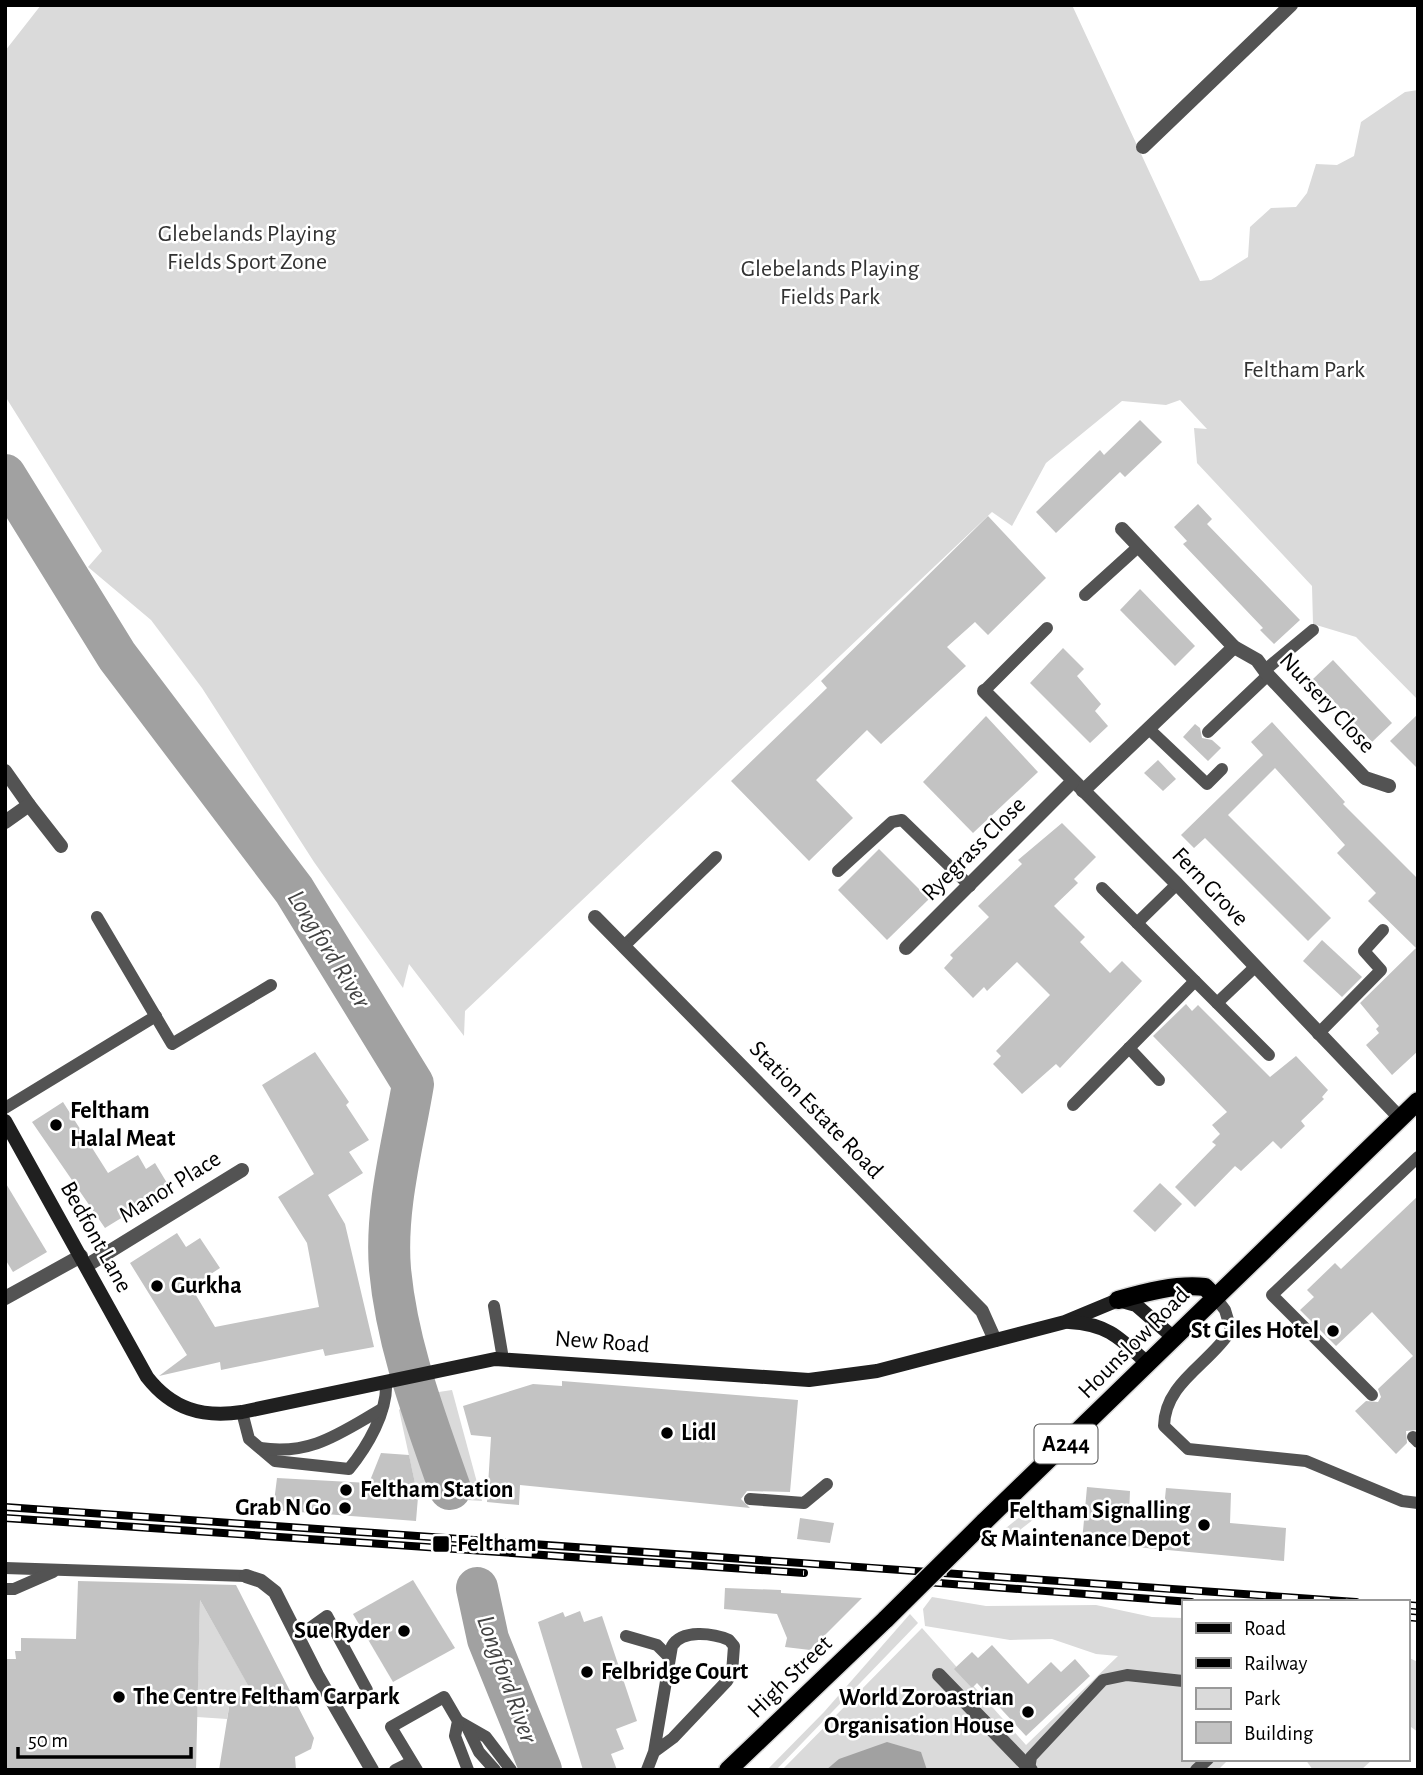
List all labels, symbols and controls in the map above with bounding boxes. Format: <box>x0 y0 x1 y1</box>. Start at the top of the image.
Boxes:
park label: Glebelands Playing Fields Sport Zone <box>158 222 336 274</box>
park label: Glebelands Playing Fields Park <box>741 257 919 309</box>
park label: Feltham Park <box>1243 358 1365 382</box>
street label: Nursery Close <box>1274 648 1380 758</box>
street label: Ryegrass Close <box>918 793 1030 905</box>
street label: Fern Grove <box>1167 843 1253 931</box>
water label: Longford River <box>283 886 376 1014</box>
street label: Station Estate Road <box>745 1037 887 1183</box>
place label: Feltham Halal Meat <box>70 1099 175 1151</box>
marker: Feltham Halal Meat <box>48 1117 64 1133</box>
street label: Manor Place <box>115 1146 225 1228</box>
street label: Bedfont Lane <box>56 1177 136 1297</box>
place label: Gurkha <box>171 1274 242 1298</box>
marker: Gurkha <box>149 1278 165 1294</box>
street label: Hounslow Road <box>1074 1283 1194 1403</box>
place label: St Giles Hotel <box>1191 1319 1319 1343</box>
marker: St Giles Hotel <box>1325 1323 1341 1339</box>
street label: New Road <box>554 1327 650 1357</box>
place label: Lidl <box>681 1421 717 1445</box>
road number: A244 <box>1034 1424 1098 1464</box>
marker: Lidl <box>659 1425 675 1441</box>
place label: Feltham Station <box>360 1478 514 1502</box>
marker: Feltham Station <box>338 1482 354 1498</box>
place label: Grab N Go <box>235 1496 331 1520</box>
place label: Feltham Signalling & Maintenance Depot <box>980 1499 1191 1551</box>
marker: Grab N Go <box>337 1500 353 1516</box>
marker: Feltham Signalling & Maintenance Depot <box>1196 1517 1212 1533</box>
place label: Feltham <box>457 1532 537 1556</box>
marker: Feltham <box>431 1534 451 1554</box>
legend <box>1182 1600 1409 1761</box>
water label: Longford River <box>472 1612 543 1748</box>
text: Road <box>1244 1618 1286 1639</box>
place label: Sue Ryder <box>294 1619 391 1643</box>
marker: Sue Ryder <box>396 1623 412 1639</box>
street label: High Street <box>743 1631 837 1723</box>
text: Railway <box>1244 1653 1307 1674</box>
place label: Felbridge Court <box>601 1660 748 1684</box>
marker: Felbridge Court <box>579 1664 595 1680</box>
place label: The Centre Feltham Carpark <box>133 1685 400 1709</box>
place label: World Zoroastrian Organisation House <box>824 1686 1014 1738</box>
text: Park <box>1244 1688 1281 1709</box>
marker: The Centre Feltham Carpark <box>111 1689 127 1705</box>
marker: World Zoroastrian Organisation House <box>1020 1704 1036 1720</box>
scale bar <box>18 1716 191 1760</box>
text: Building <box>1244 1723 1314 1744</box>
text: 50 m <box>28 1730 68 1751</box>

